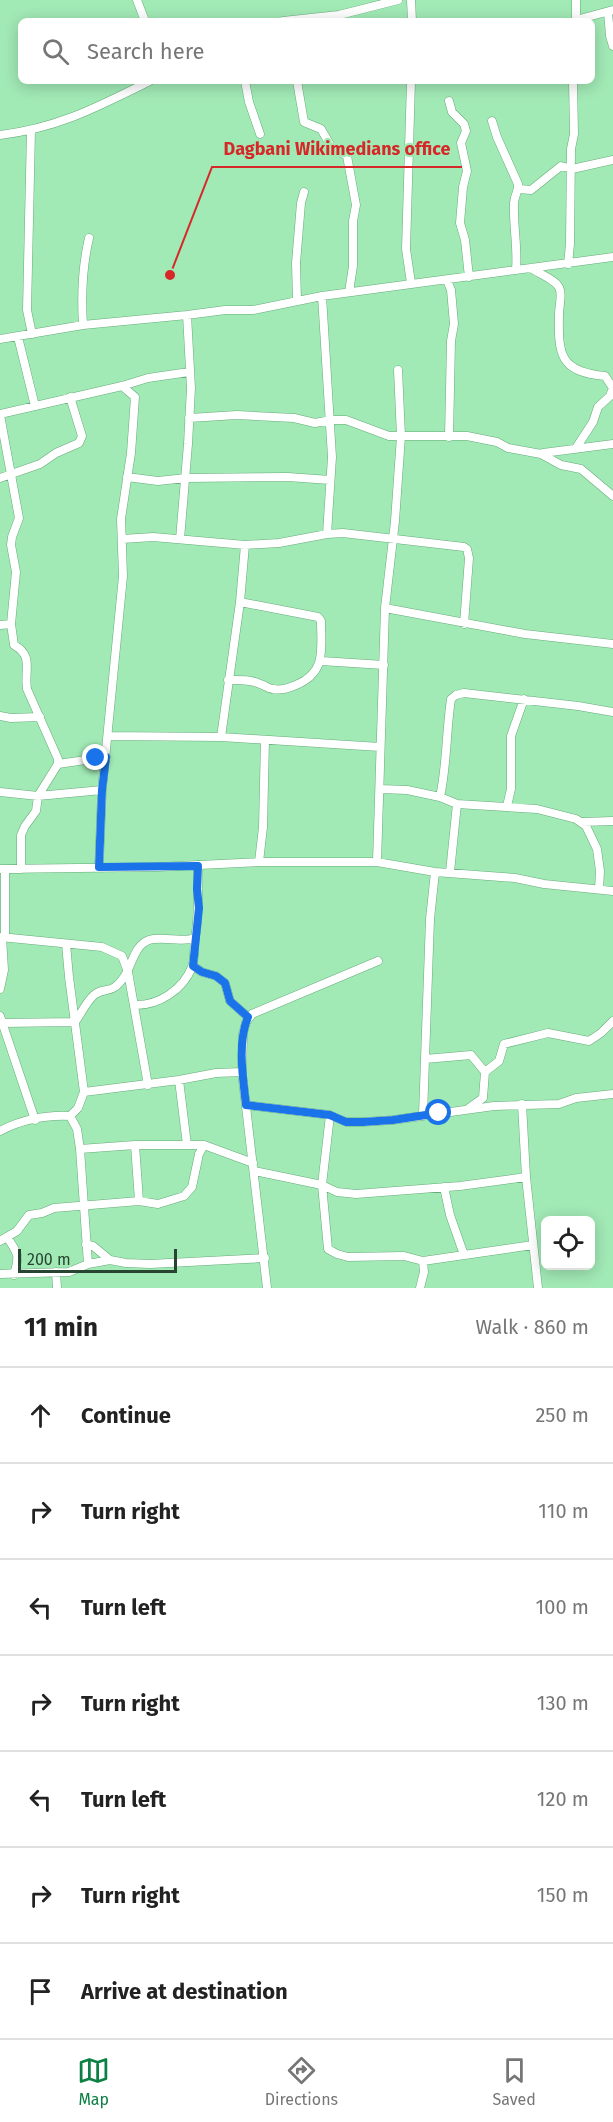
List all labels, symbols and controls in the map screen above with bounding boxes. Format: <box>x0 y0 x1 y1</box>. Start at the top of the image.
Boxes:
search box <box>18 18 595 84</box>
icon: search <box>39 35 72 68</box>
text: Search here <box>87 38 205 65</box>
callout: Dagbani Wikimedians office <box>212 131 462 167</box>
text: Dagbani Wikimedians office <box>224 138 450 160</box>
route end <box>82 744 108 770</box>
route start <box>425 1099 451 1125</box>
map controls <box>541 1216 595 1270</box>
button: locate <box>541 1216 595 1270</box>
scale bar <box>18 1246 177 1274</box>
text: 200 m <box>27 1250 71 1269</box>
text: 11 min <box>24 1312 98 1343</box>
text: Walk · 860 m <box>476 1315 589 1339</box>
icon: ahead <box>24 1399 57 1432</box>
text: Continue <box>81 1402 171 1429</box>
text: 250 m <box>535 1403 589 1427</box>
icon: right <box>24 1495 57 1528</box>
text: Turn right <box>81 1498 180 1525</box>
text: 110 m <box>538 1499 589 1523</box>
icon: left <box>24 1591 57 1624</box>
text: Turn left <box>81 1594 166 1621</box>
text: 100 m <box>536 1595 589 1619</box>
icon: right <box>24 1687 57 1720</box>
text: Turn right <box>81 1690 180 1717</box>
text: 130 m <box>537 1691 589 1715</box>
icon: left <box>24 1783 57 1816</box>
text: Turn left <box>81 1786 166 1813</box>
text: 120 m <box>537 1787 589 1811</box>
icon: right <box>24 1879 57 1912</box>
text: Turn right <box>81 1882 180 1909</box>
text: 150 m <box>537 1883 589 1907</box>
icon: arrive <box>24 1975 57 2008</box>
text: Arrive at destination <box>81 1978 288 2005</box>
tab: Map <box>77 2054 110 2109</box>
tab: Directions <box>265 2054 338 2109</box>
tab: Saved <box>492 2054 536 2109</box>

